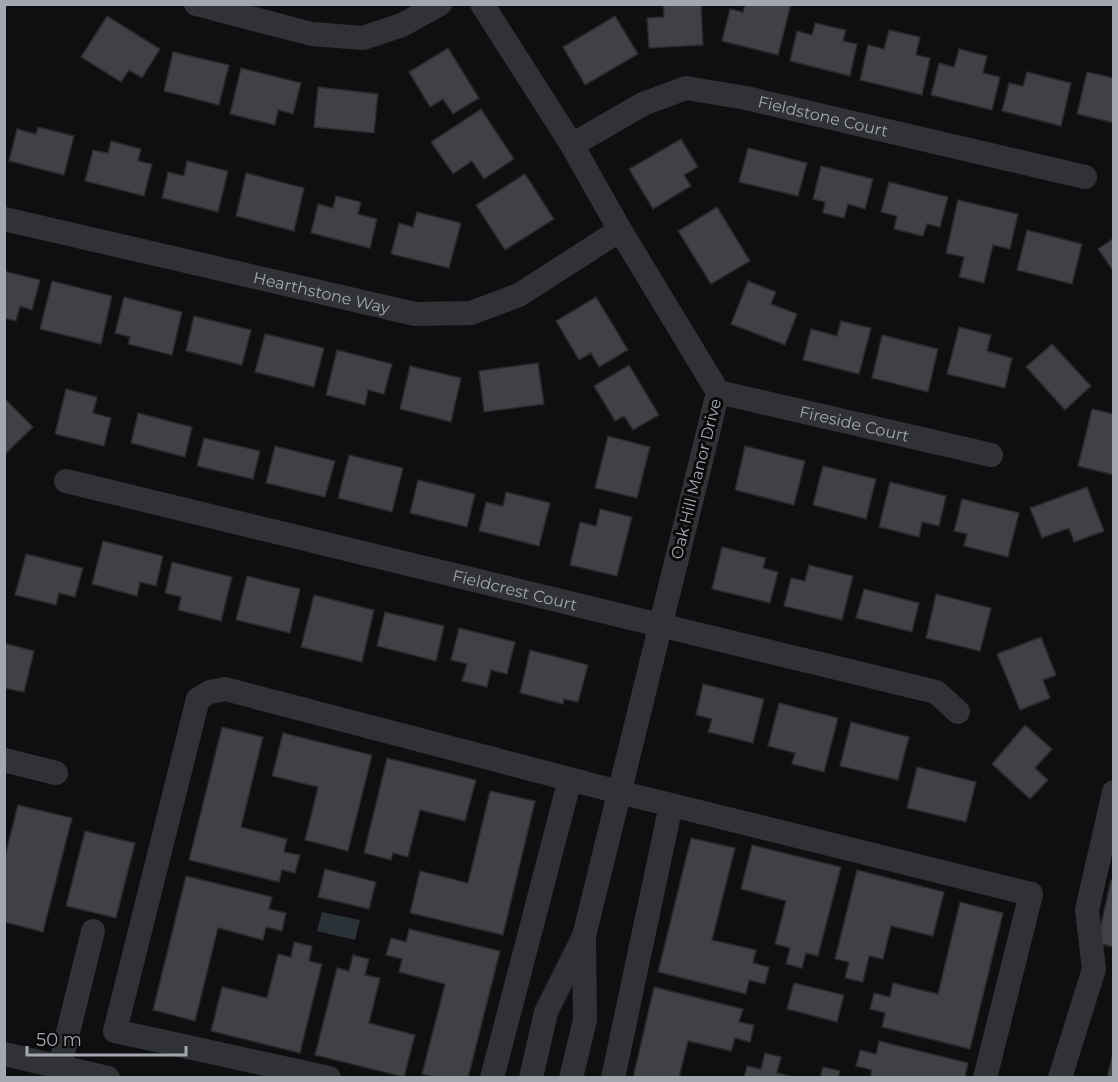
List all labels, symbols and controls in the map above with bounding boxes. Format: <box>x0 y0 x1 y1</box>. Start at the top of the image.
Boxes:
street label: Fieldstone Court <box>756 92 891 140</box>
street label: Hearthstone Way <box>252 267 392 317</box>
street label: Oak Hill Manor Drive <box>667 397 725 561</box>
street label: Fireside Court <box>798 402 912 445</box>
street label: Fieldcrest Court <box>451 566 580 614</box>
scale bar <box>27 1019 186 1057</box>
text: 50 m <box>36 1029 82 1051</box>

